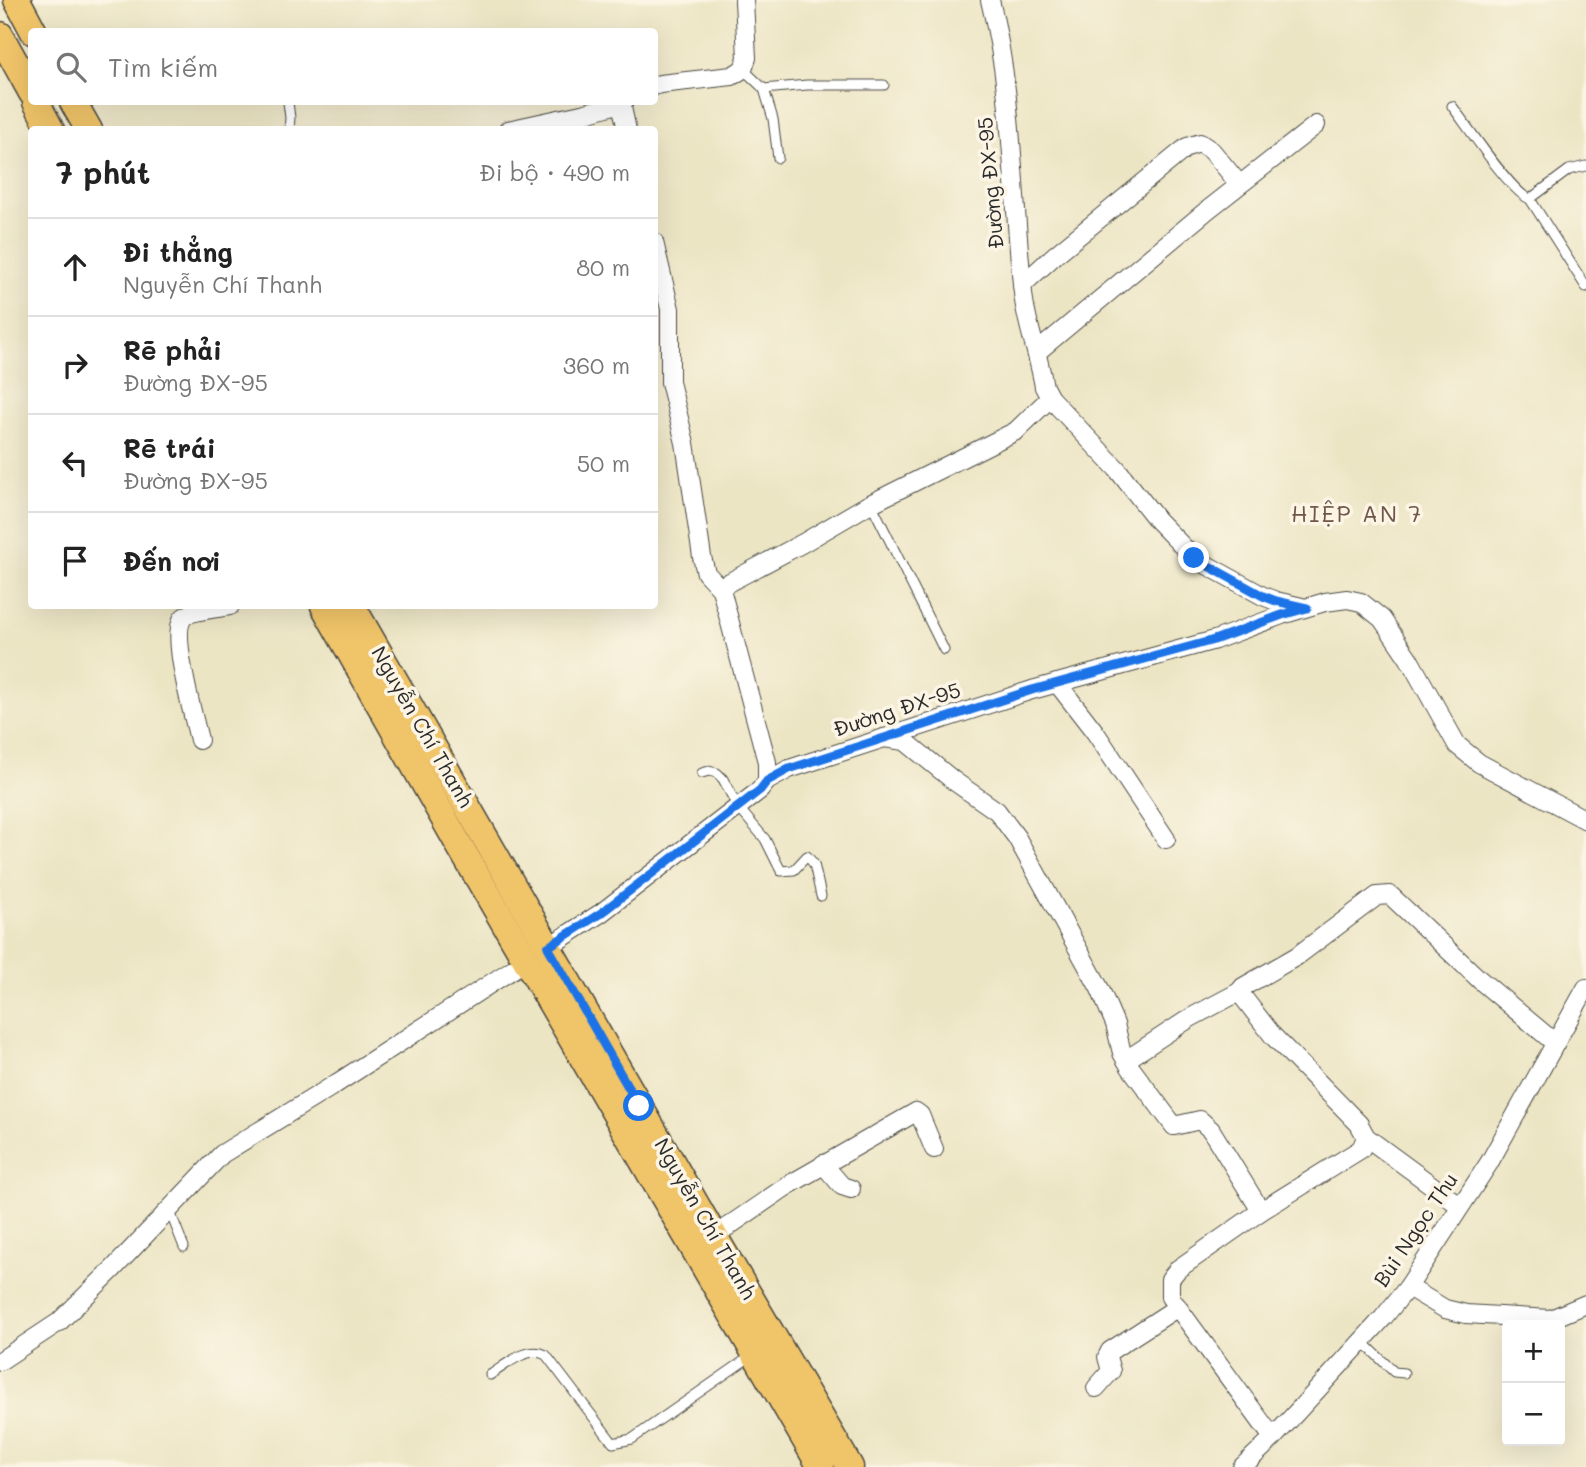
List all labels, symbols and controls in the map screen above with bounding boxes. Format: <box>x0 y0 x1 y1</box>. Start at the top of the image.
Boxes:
search box <box>28 28 658 105</box>
icon: search <box>52 48 90 86</box>
text: Tìm kiếm <box>108 50 218 84</box>
street label: Đường ĐX-95 <box>970 116 1009 250</box>
text: 7 phút <box>56 152 150 192</box>
text: Đi bộ · 490 m <box>479 157 630 187</box>
text: Đi thẳng <box>123 235 233 269</box>
icon: ahead <box>56 248 94 286</box>
text: 80 m <box>576 252 630 282</box>
text: Nguyễn Chí Thanh <box>123 269 322 299</box>
text: Rẽ phải <box>123 333 222 367</box>
icon: right <box>56 346 94 384</box>
text: 360 m <box>563 350 630 380</box>
text: Đường ĐX-95 <box>123 367 268 397</box>
text: Rẽ trái <box>123 431 216 465</box>
icon: left <box>56 444 94 482</box>
text: 50 m <box>577 448 630 478</box>
text: Đường ĐX-95 <box>123 465 268 495</box>
district label: HIỆP AN 7 <box>1291 498 1423 528</box>
icon: arrive <box>56 542 94 580</box>
route end <box>1178 542 1209 573</box>
text: Đến nơi <box>123 544 221 578</box>
street label: Nguyễn Chí Thanh <box>366 641 480 812</box>
street label: Đường ĐX-95 <box>829 675 964 742</box>
route start <box>623 1090 654 1121</box>
street label: Nguyễn Chí Thanh <box>649 1133 763 1304</box>
street label: Bùi Ngọc Thu <box>1367 1167 1463 1291</box>
map controls <box>1502 1320 1565 1446</box>
button: + <box>1502 1320 1565 1383</box>
button: − <box>1502 1383 1565 1446</box>

